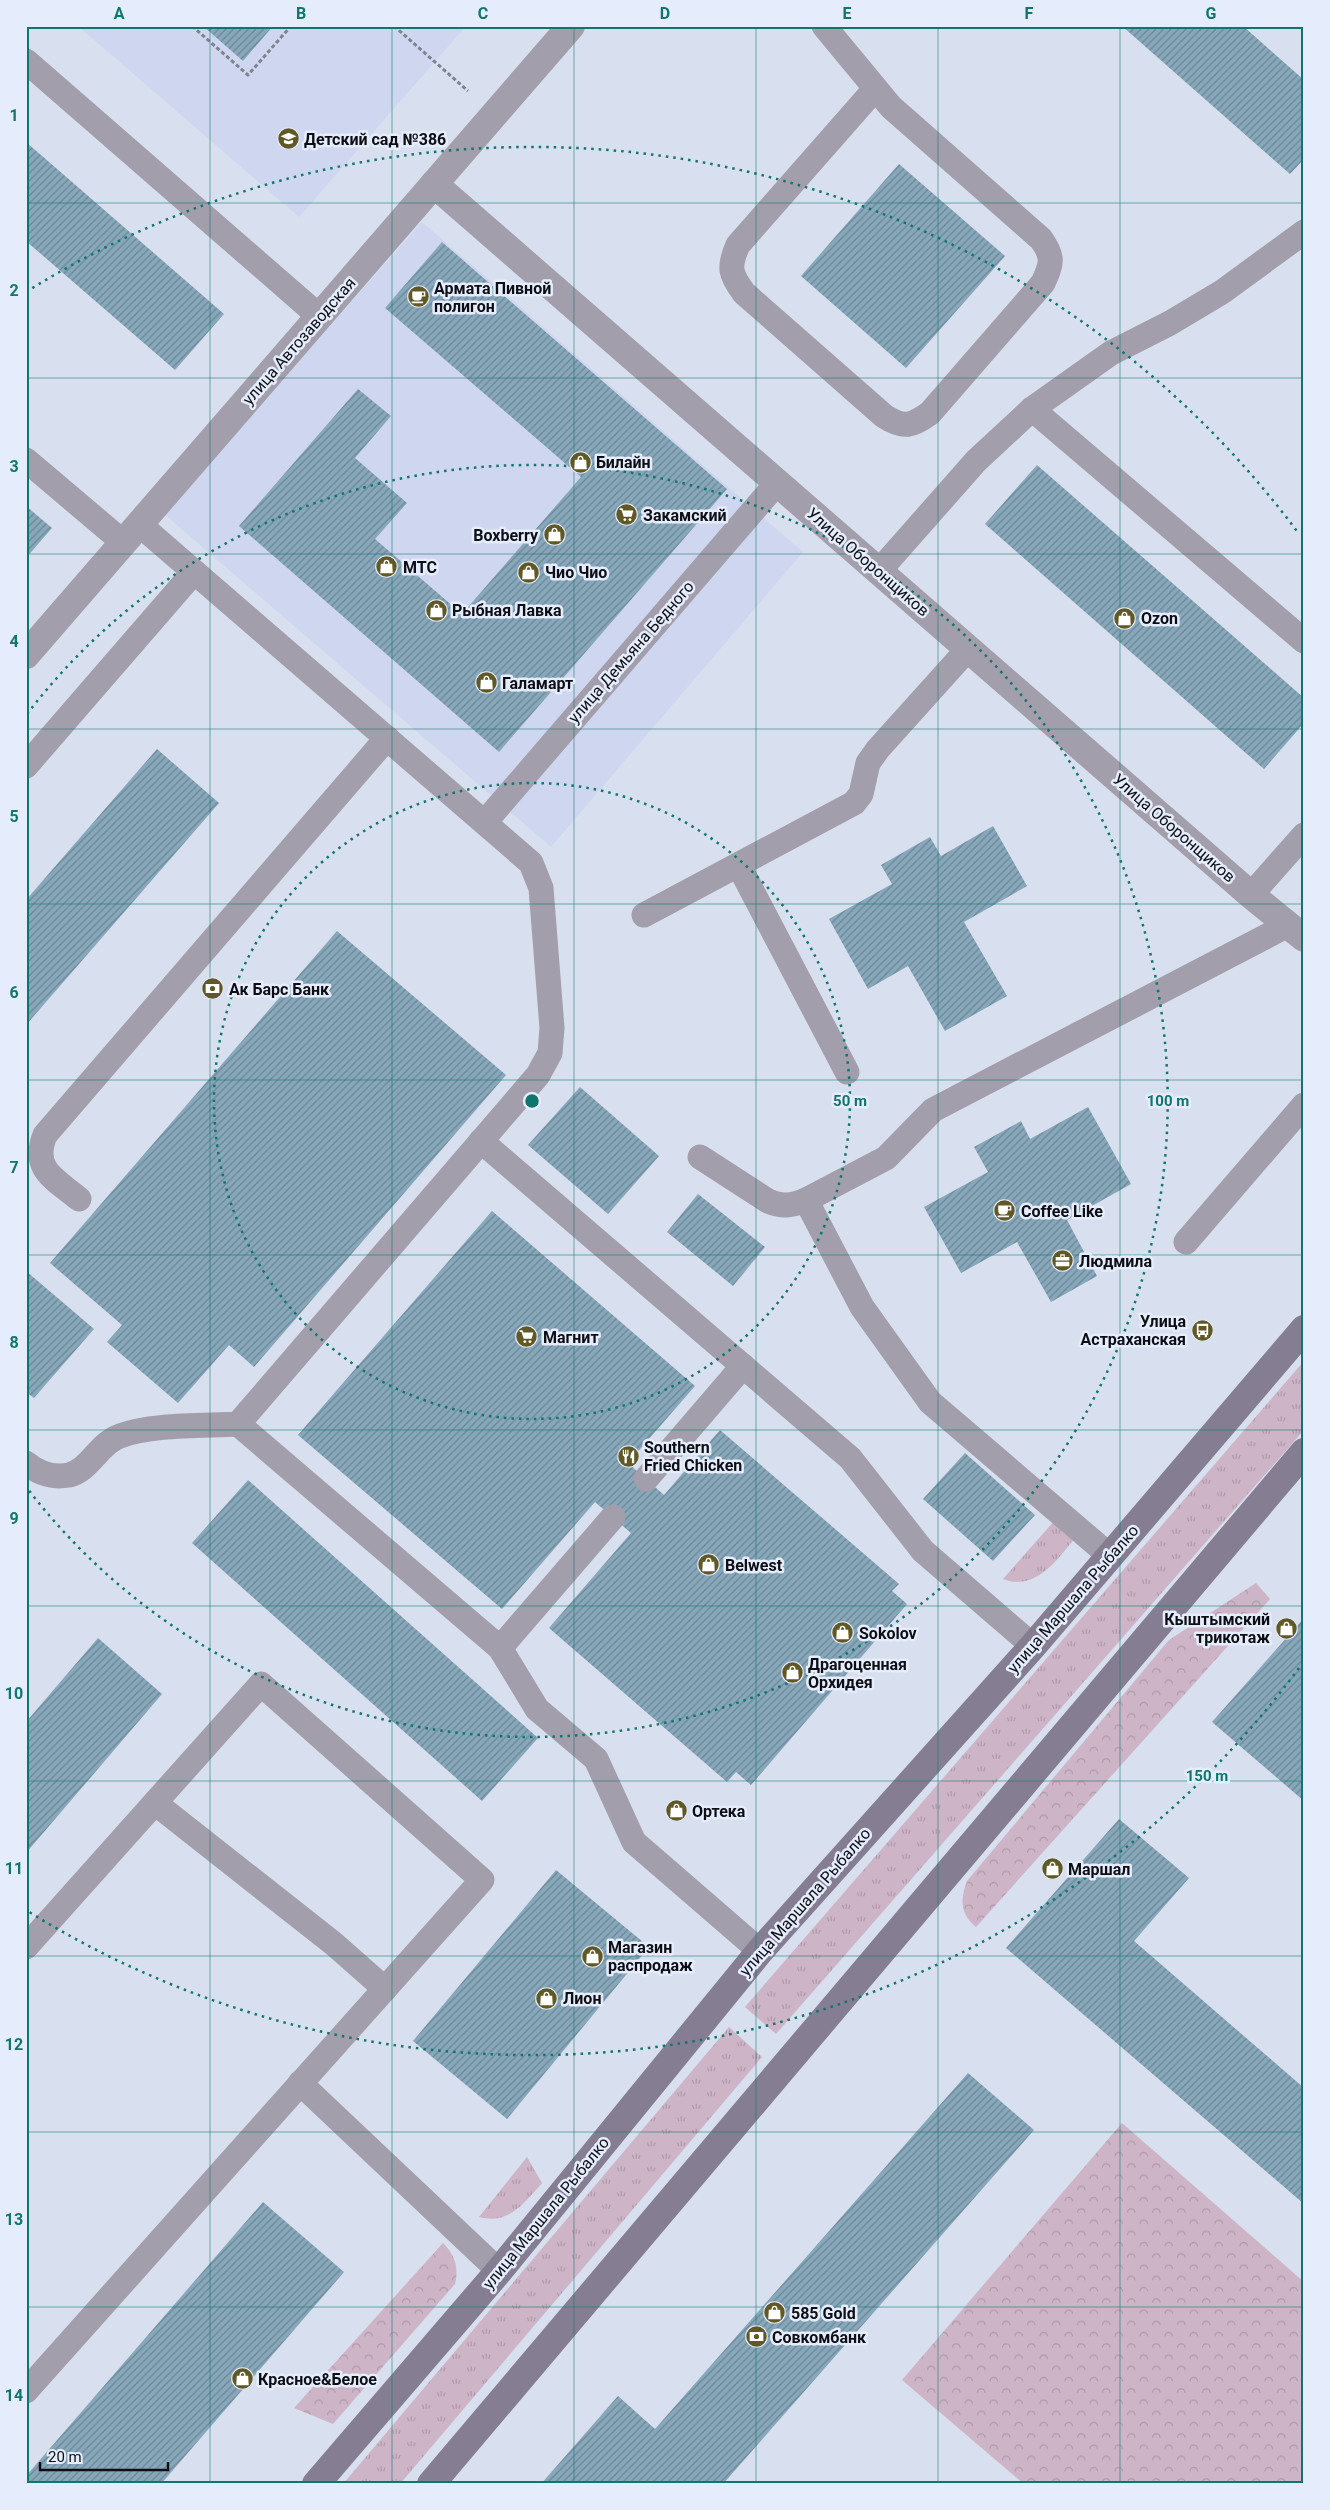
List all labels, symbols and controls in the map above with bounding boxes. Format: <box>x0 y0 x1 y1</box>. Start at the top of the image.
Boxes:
text: A <box>114 4 125 23</box>
text: B <box>296 4 306 23</box>
text: C <box>478 4 488 23</box>
text: D <box>660 4 670 23</box>
text: E <box>843 4 852 23</box>
text: F <box>1025 4 1034 23</box>
text: G <box>1206 4 1217 23</box>
text: 1 <box>9 106 19 125</box>
school or university icon: Детский сад №386 <box>276 127 300 151</box>
place label: Детский сад №386 <box>304 130 446 149</box>
street label: улица Автозаводская <box>238 273 360 409</box>
place label: Армата Пивной полигон <box>434 279 551 316</box>
text: 2 <box>9 281 19 300</box>
cafe icon: Армата Пивной полигон <box>406 285 430 309</box>
shop icon: Билайн <box>568 450 592 474</box>
place label: Билайн <box>596 453 651 472</box>
text: 3 <box>9 457 19 476</box>
supermarket icon: Закамский <box>615 503 639 527</box>
street label: Улица Оборонщиков <box>803 504 933 620</box>
place label: Закамский <box>643 506 727 525</box>
shop icon: Boxberry <box>542 523 566 547</box>
place label: Boxberry <box>473 526 539 545</box>
shop icon: МТС <box>375 555 399 579</box>
place label: МТС <box>403 558 437 577</box>
shop icon: Чио Чио <box>517 560 541 584</box>
place label: Чио Чио <box>545 563 607 582</box>
street label: улица Демьяна Бедного <box>564 577 698 727</box>
shop icon: Рыбная Лавка <box>424 598 448 622</box>
place label: Рыбная Лавка <box>452 601 562 620</box>
shop icon: Ozon <box>1113 606 1137 630</box>
place label: Ozon <box>1141 609 1178 628</box>
text: 4 <box>9 632 19 651</box>
shop icon: Галамарт <box>474 671 498 695</box>
place label: Галамарт <box>502 674 573 693</box>
street label: Улица Оборонщиков <box>1109 770 1239 886</box>
text: 5 <box>9 807 19 826</box>
bank icon: Ак Барс Банк <box>201 977 225 1001</box>
place label: Ак Барс Банк <box>229 980 330 999</box>
text: 6 <box>9 983 19 1002</box>
centre of rings <box>523 1092 541 1110</box>
text: 50 m <box>833 1092 867 1110</box>
text: 100 m <box>1147 1092 1189 1110</box>
text: 7 <box>9 1158 19 1177</box>
cafe icon: Coffee Like <box>993 1199 1017 1223</box>
place label: Coffee Like <box>1021 1202 1103 1221</box>
office icon: Людмила <box>1051 1249 1075 1273</box>
place label: Людмила <box>1079 1252 1152 1271</box>
place label: Улица Астраханская <box>1081 1312 1186 1349</box>
bus stop icon: Улица Астраханская <box>1190 1318 1214 1342</box>
supermarket icon: Магнит <box>515 1325 539 1349</box>
place label: Магнит <box>543 1328 599 1347</box>
text: 8 <box>9 1333 19 1352</box>
place label: Southern Fried Chicken <box>644 1438 742 1475</box>
restaurant icon: Southern Fried Chicken <box>616 1444 640 1468</box>
text: 9 <box>9 1509 19 1528</box>
street label: улица Маршала Рыбалко <box>1003 1521 1143 1677</box>
shop icon: Belwest <box>697 1553 721 1577</box>
place label: Belwest <box>725 1556 783 1575</box>
place label: Кыштымский трикотаж <box>1164 1610 1270 1647</box>
shop icon: Кыштымский трикотаж <box>1274 1616 1298 1640</box>
shop icon: Sokolov <box>831 1621 855 1645</box>
place label: Sokolov <box>859 1624 917 1643</box>
place label: Драгоценная Орхидея <box>808 1655 907 1692</box>
shop icon: Драгоценная Орхидея <box>780 1661 804 1685</box>
text: 10 <box>5 1684 23 1703</box>
text: 150 m <box>1186 1767 1228 1785</box>
shop icon: Ортека <box>664 1799 688 1823</box>
place label: Ортека <box>692 1802 746 1821</box>
street label: улица Маршала Рыбалко <box>735 1824 875 1980</box>
shop icon: Маршал <box>1040 1857 1064 1881</box>
text: 11 <box>5 1859 23 1878</box>
place label: Маршал <box>1068 1860 1130 1879</box>
place label: Магазин распродаж <box>608 1938 693 1975</box>
shop icon: Магазин распродаж <box>580 1944 604 1968</box>
shop icon: Лион <box>535 1986 559 2010</box>
place label: Лион <box>563 1989 601 2008</box>
text: 12 <box>5 2035 23 2054</box>
street label: улица Маршала Рыбалко <box>479 2133 613 2293</box>
text: 13 <box>5 2210 23 2229</box>
shop icon: 585 Gold <box>763 2301 787 2325</box>
place label: 585 Gold <box>791 2304 856 2323</box>
bank icon: Совкомбанк <box>744 2325 768 2349</box>
place label: Совкомбанк <box>772 2328 867 2347</box>
shop icon: Красное&Белое <box>230 2367 254 2391</box>
place label: Красное&Белое <box>258 2370 377 2389</box>
text: 14 <box>5 2386 23 2405</box>
scale bar <box>40 2440 168 2472</box>
text: 20 m <box>48 2448 82 2466</box>

